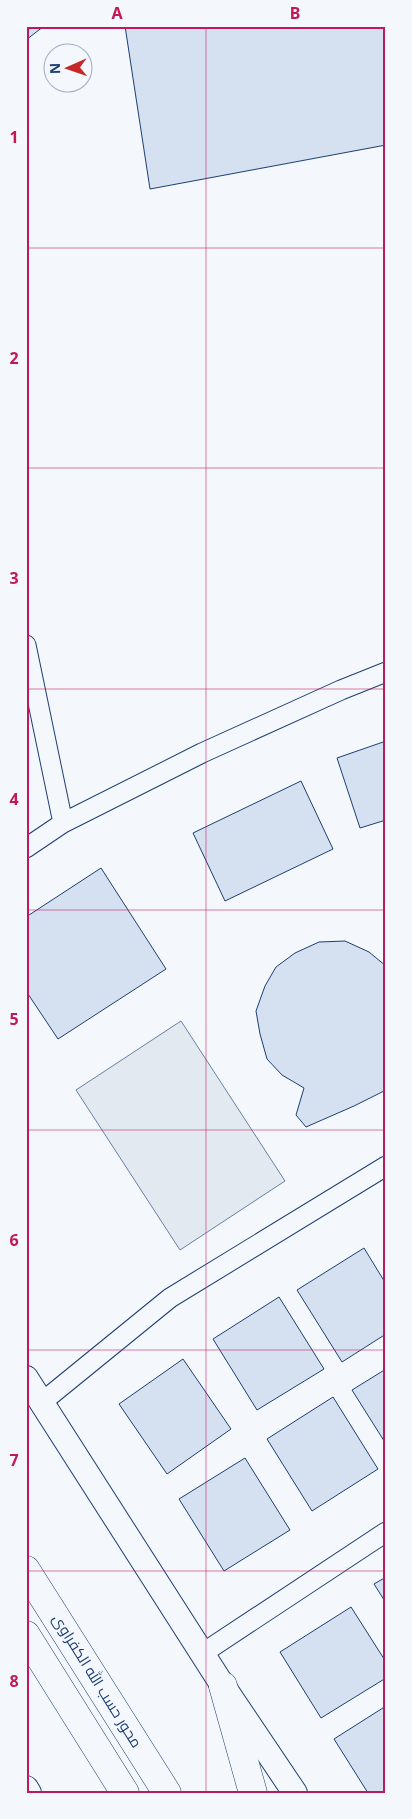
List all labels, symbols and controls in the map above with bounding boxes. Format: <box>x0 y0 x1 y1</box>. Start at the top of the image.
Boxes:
text: A <box>111 2 123 24</box>
text: B <box>290 2 300 24</box>
north arrow <box>42 42 92 92</box>
text: N <box>45 62 64 74</box>
text: 1 <box>9 126 19 148</box>
text: 2 <box>9 347 19 369</box>
text: 3 <box>9 567 19 589</box>
text: 4 <box>9 788 19 810</box>
text: 5 <box>9 1008 19 1030</box>
text: 6 <box>9 1229 19 1251</box>
text: 7 <box>9 1449 19 1471</box>
street label: محور حسب الله الكفراوى <box>48 1610 147 1752</box>
text: 8 <box>9 1670 19 1692</box>

